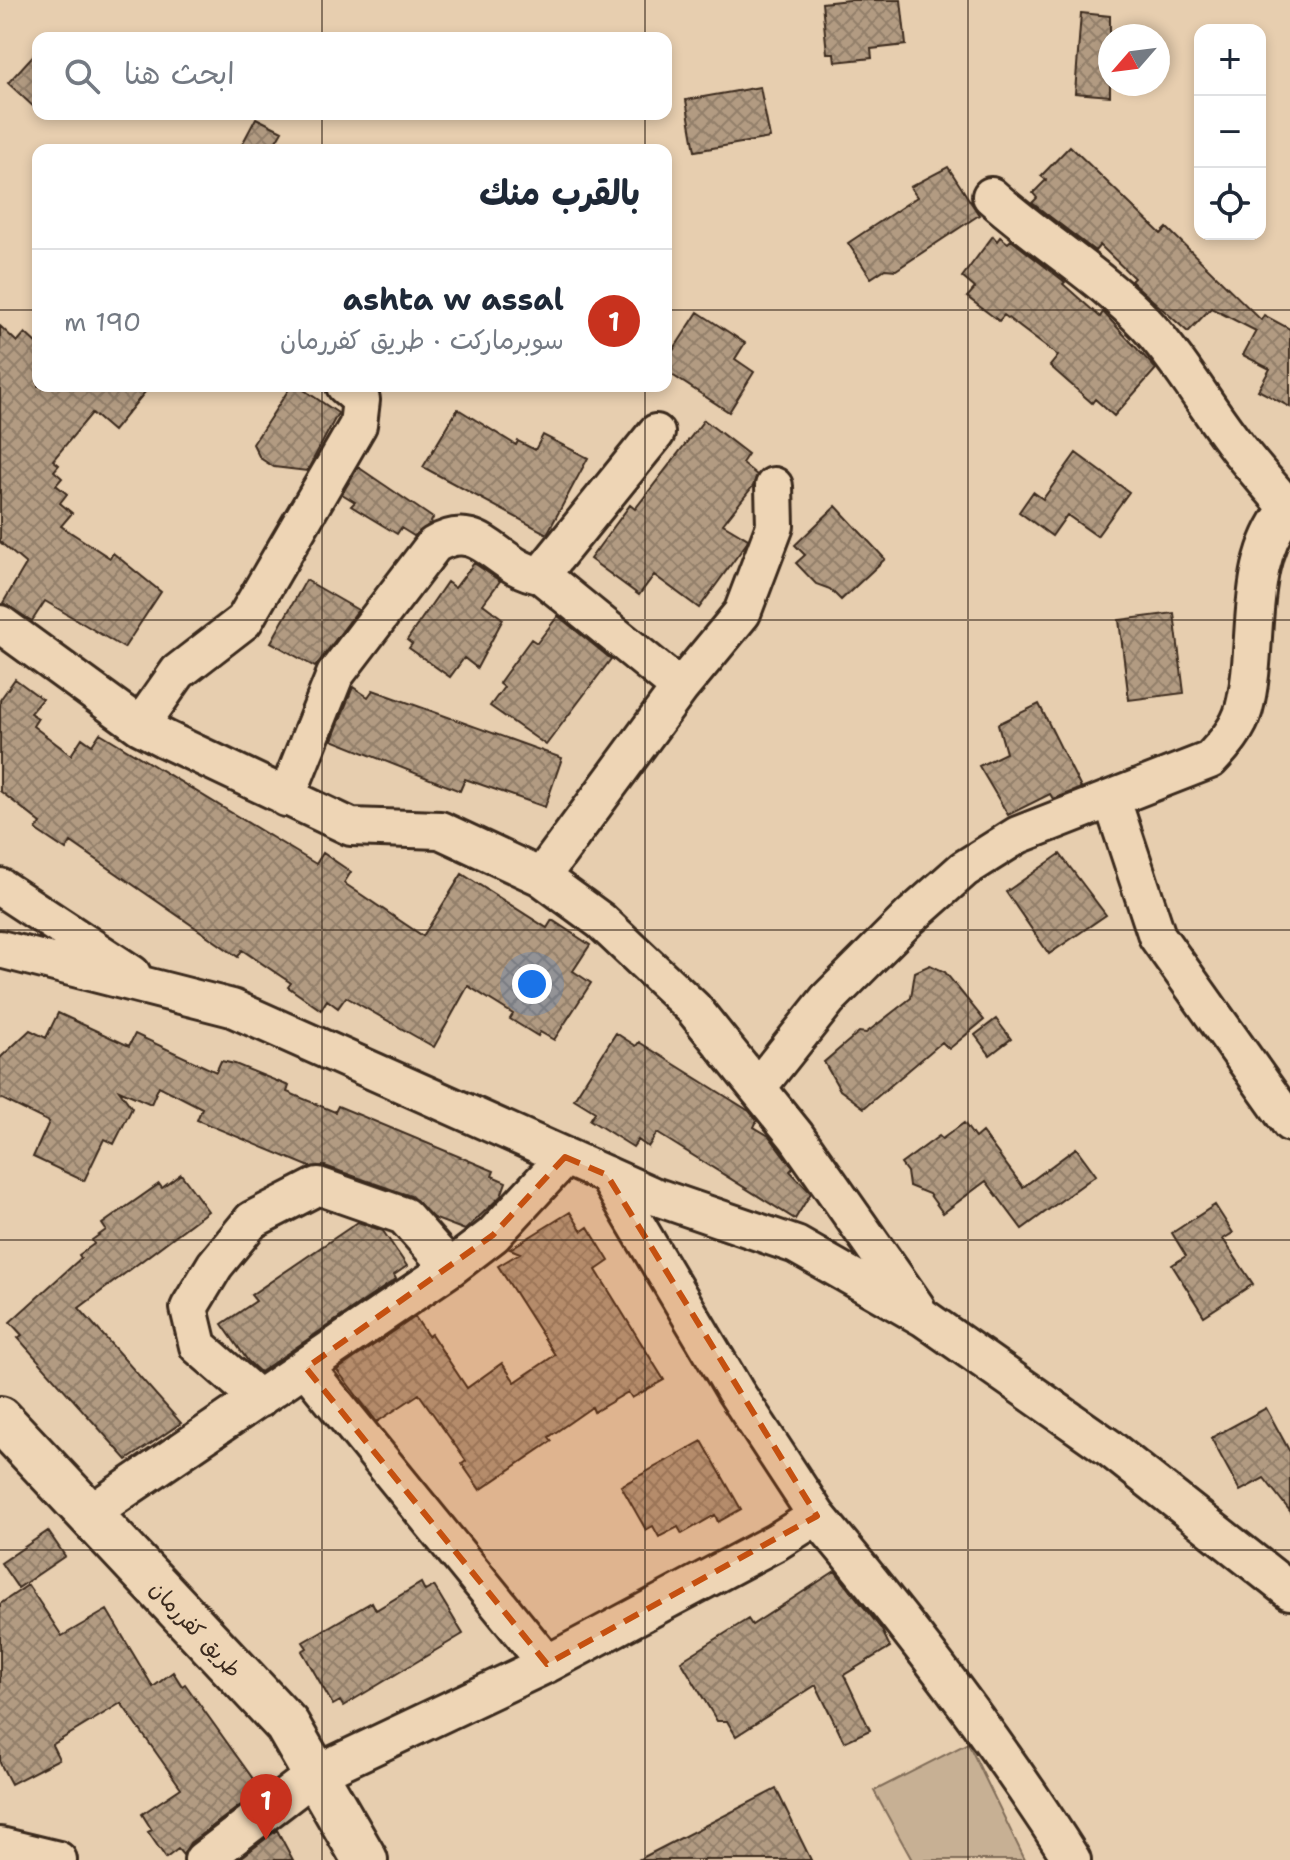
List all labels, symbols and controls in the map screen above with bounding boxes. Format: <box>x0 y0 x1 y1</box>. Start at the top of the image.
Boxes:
north arrow <box>1098 24 1170 96</box>
map controls <box>1194 24 1266 240</box>
button: + <box>1194 24 1266 96</box>
search box <box>32 32 672 120</box>
text: ابحث هنا <box>124 53 235 94</box>
icon: search <box>60 54 104 98</box>
button: − <box>1194 96 1266 168</box>
button: locate <box>1194 168 1266 240</box>
text: بالقرب منك <box>479 170 640 216</box>
text: ashta w assal <box>343 279 564 320</box>
text: 190 m <box>64 304 141 339</box>
text: 1 <box>608 304 620 339</box>
text: سوبرماركت · طريق كفررمان <box>280 322 564 357</box>
your location <box>512 964 552 1004</box>
street label: طريق كفررمان <box>143 1575 248 1684</box>
pin: 1 <box>240 1774 292 1840</box>

